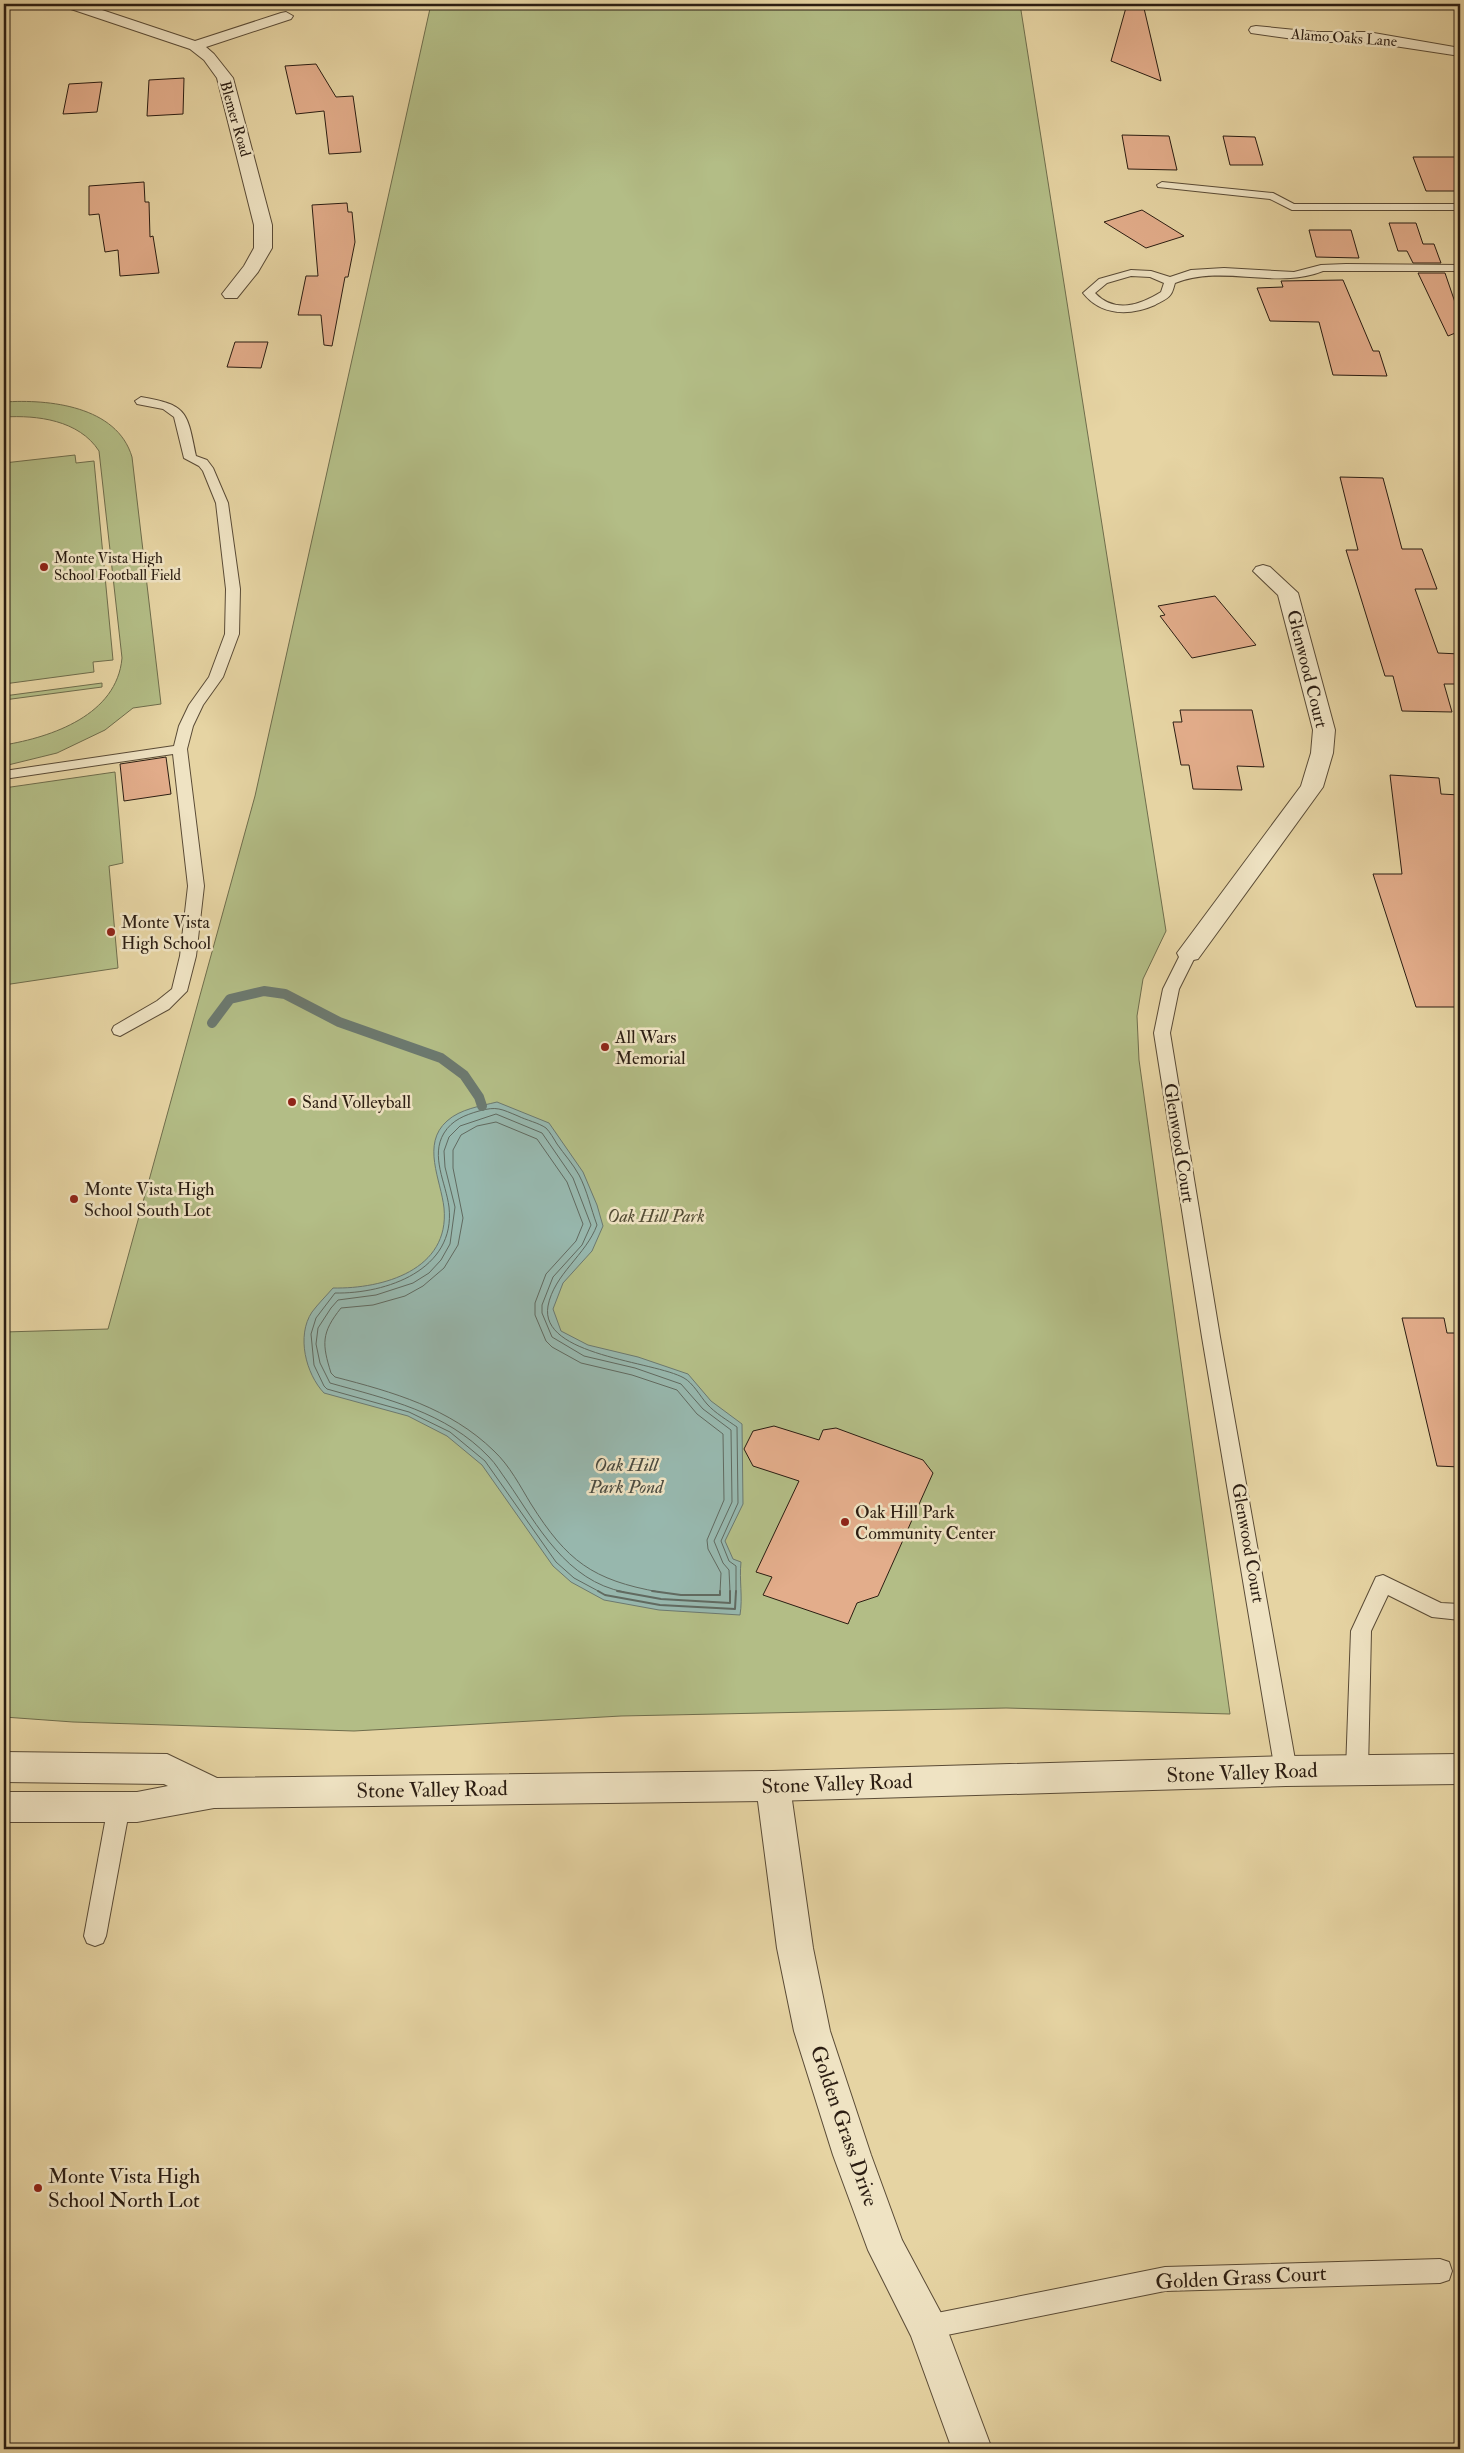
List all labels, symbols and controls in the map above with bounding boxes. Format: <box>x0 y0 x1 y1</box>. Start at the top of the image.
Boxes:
street label: Alamo Oaks Lane <box>1289 25 1398 51</box>
street label: Blemer Road <box>215 79 255 160</box>
place label: Monte Vista High School Football Field <box>54 549 182 585</box>
marker: Monte Vista High School Football Field <box>38 561 50 573</box>
street label: Glenwood Court <box>1281 608 1333 731</box>
place label: Monte Vista High School <box>121 911 212 955</box>
marker: Monte Vista High School <box>105 926 117 938</box>
place label: All Wars Memorial <box>614 1026 686 1070</box>
marker: All Wars Memorial <box>599 1041 611 1053</box>
street label: Glenwood Court <box>1158 1081 1200 1205</box>
place label: Sand Volleyball <box>302 1091 412 1114</box>
marker: Sand Volleyball <box>286 1096 298 1108</box>
place label: Monte Vista High School South Lot <box>84 1178 215 1222</box>
marker: Monte Vista High School South Lot <box>68 1193 80 1205</box>
park label: Oak Hill Park <box>607 1205 705 1228</box>
water label: Oak Hill Park Pond <box>588 1453 664 1499</box>
street label: Glenwood Court <box>1226 1481 1270 1605</box>
place label: Oak Hill Park Community Center <box>855 1501 996 1545</box>
marker: Oak Hill Park Community Center <box>839 1516 851 1528</box>
street label: Stone Valley Road <box>1166 1757 1319 1789</box>
street label: Stone Valley Road <box>761 1768 914 1800</box>
street label: Stone Valley Road <box>356 1775 509 1805</box>
street label: Golden Grass Drive <box>804 2042 884 2210</box>
place label: Monte Vista High School North Lot <box>48 2163 200 2214</box>
marker: Monte Vista High School North Lot <box>32 2182 44 2194</box>
street label: Golden Grass Court <box>1155 2260 1327 2296</box>

